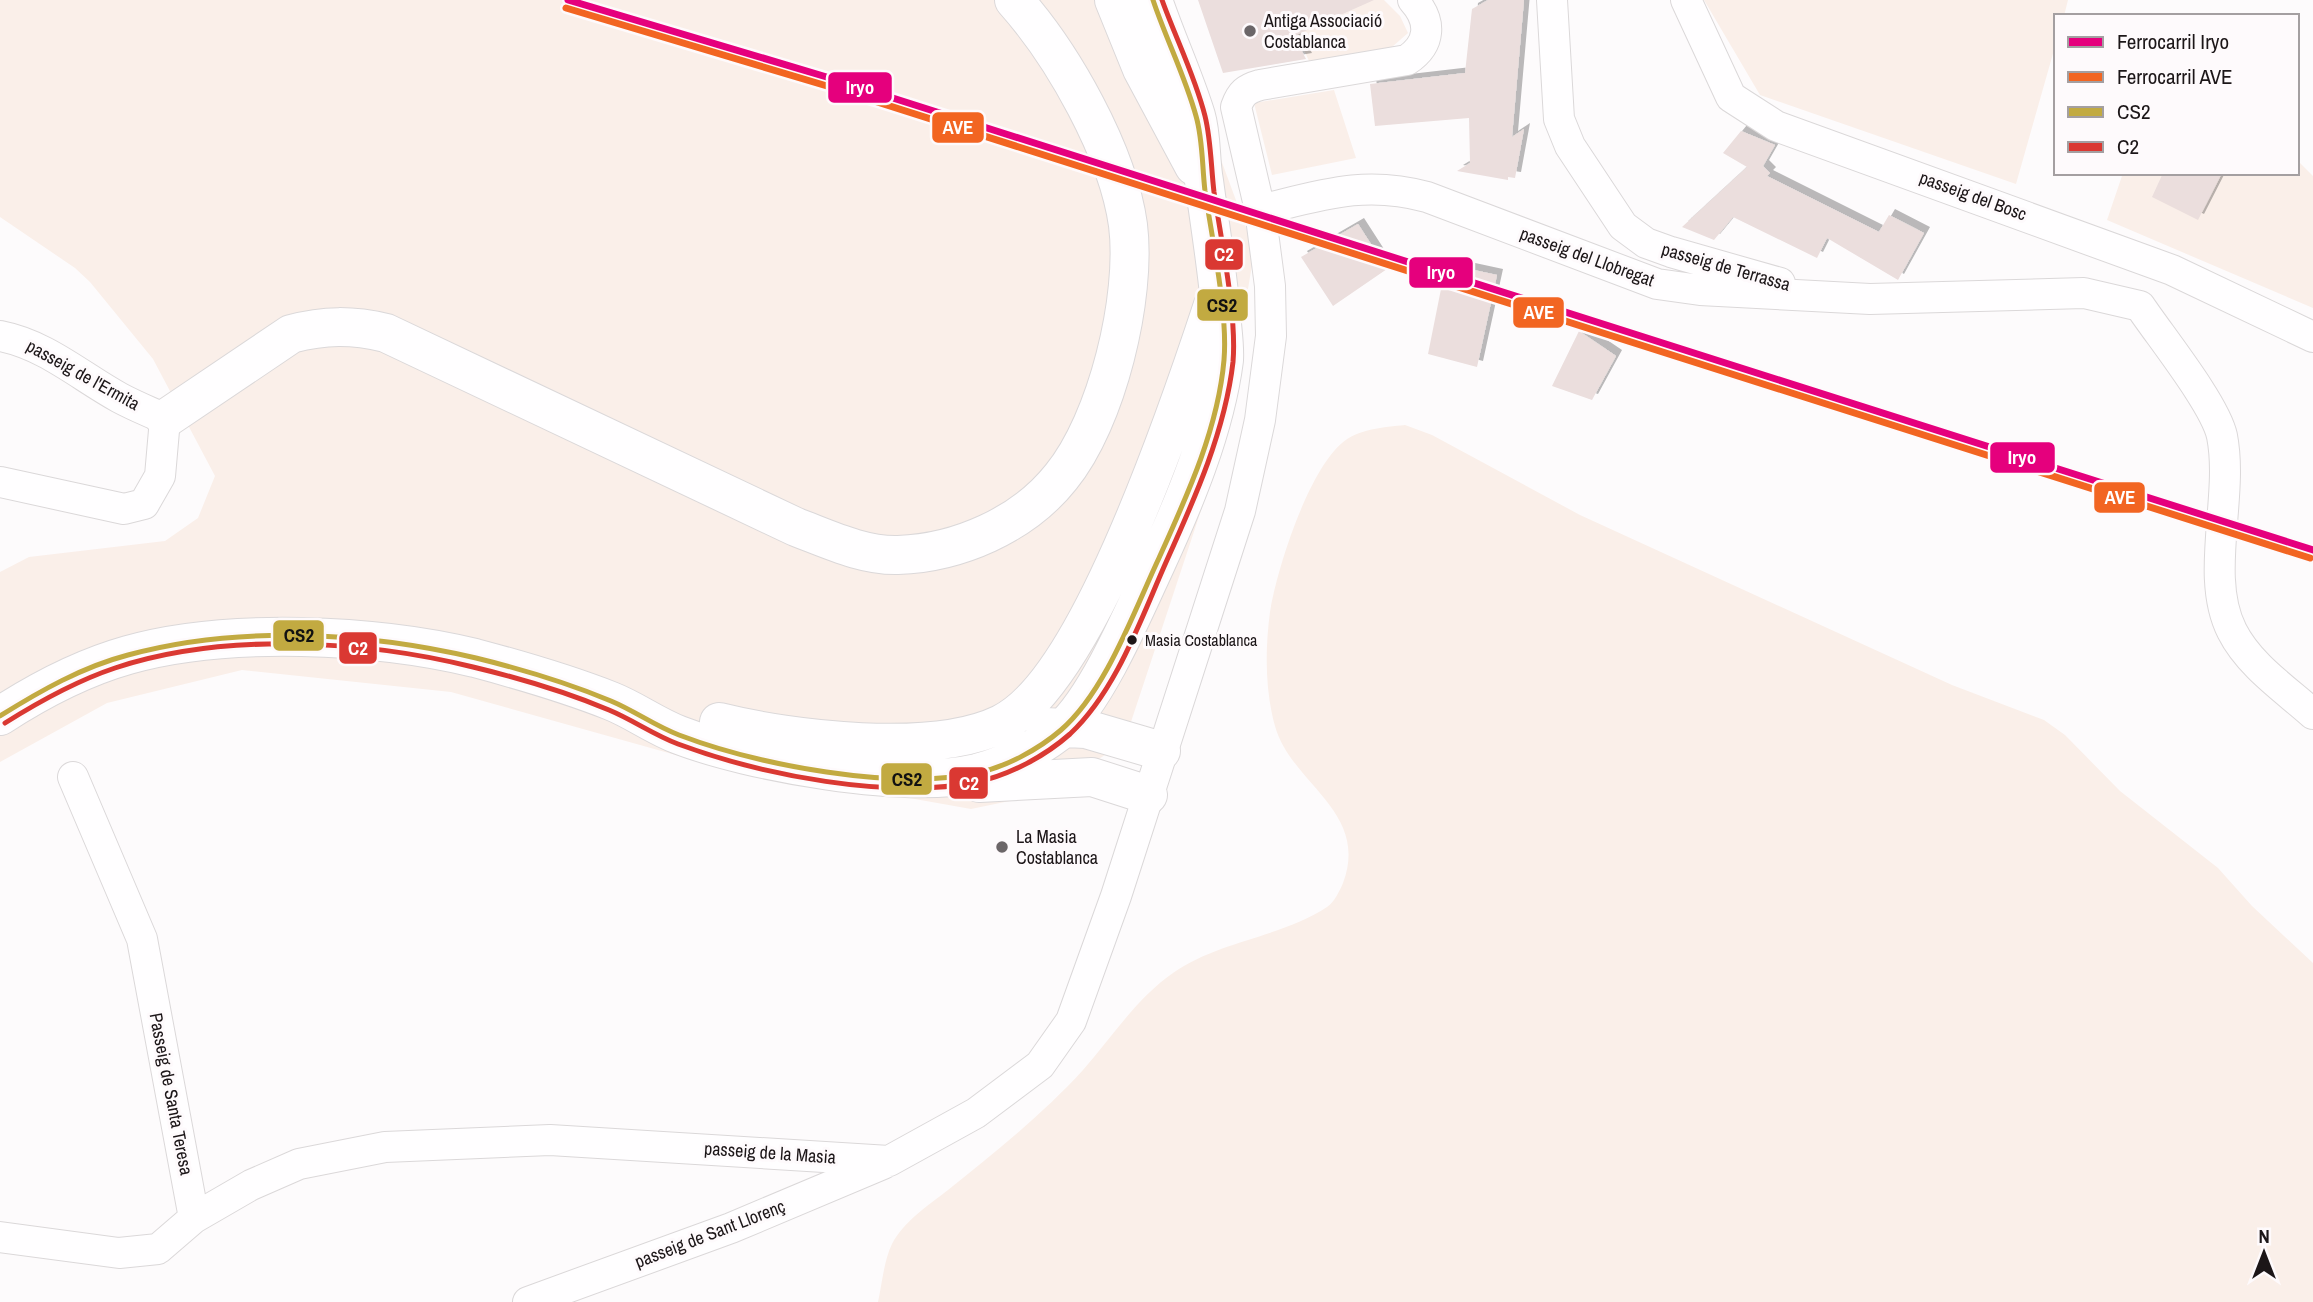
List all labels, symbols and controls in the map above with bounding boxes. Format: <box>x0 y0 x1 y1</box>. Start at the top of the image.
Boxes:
place label: Antiga Associació Costablanca <box>1263 8 1382 54</box>
legend <box>2054 14 2299 175</box>
marker: Antiga Associació Costablanca <box>1242 23 1258 39</box>
text: Ferrocarril Iryo <box>2117 27 2229 56</box>
text: Ferrocarril AVE <box>2117 62 2233 91</box>
line badge: Iryo <box>827 71 893 104</box>
text: Iryo <box>846 74 874 100</box>
text: CS2 <box>2117 97 2151 126</box>
line badge: AVE <box>931 111 985 144</box>
text: AVE <box>943 114 973 140</box>
text: C2 <box>2117 132 2139 161</box>
street label: passeig del Bosc <box>1916 165 2030 227</box>
street label: passeig del Llobregat <box>1517 221 1658 292</box>
street label: passeig de Terrassa <box>1659 236 1793 297</box>
line badge: C2 <box>1204 238 1244 271</box>
text: C2 <box>1214 241 1234 267</box>
line badge: Iryo <box>1408 256 1474 289</box>
text: Iryo <box>1427 259 1455 285</box>
line badge: CS2 <box>1196 288 1249 322</box>
text: CS2 <box>1207 292 1237 318</box>
line badge: AVE <box>1512 296 1565 329</box>
text: AVE <box>1524 299 1554 325</box>
street label: passeig de l'Ermita <box>22 333 144 416</box>
line badge: Iryo <box>1989 441 2056 474</box>
text: Iryo <box>2008 444 2036 470</box>
line badge: AVE <box>2093 481 2146 514</box>
text: AVE <box>2105 484 2135 510</box>
line badge: CS2 <box>272 619 325 652</box>
text: CS2 <box>284 622 314 648</box>
place label: Masia Costablanca <box>1145 629 1258 651</box>
line badge: C2 <box>338 631 378 665</box>
marker: Masia Costablanca <box>1125 633 1139 647</box>
text: C2 <box>348 635 368 661</box>
line badge: CS2 <box>880 762 933 796</box>
text: CS2 <box>892 766 922 792</box>
line badge: C2 <box>948 766 989 800</box>
text: C2 <box>959 770 979 796</box>
place label: La Masia Costablanca <box>1016 824 1098 870</box>
marker: La Masia Costablanca <box>994 839 1010 855</box>
street label: Passeig de Santa Teresa <box>144 1011 199 1177</box>
street label: passeig de la Masia <box>703 1135 837 1170</box>
street label: passeig de Sant Llorenç <box>631 1193 789 1274</box>
north arrow <box>2229 1218 2299 1288</box>
text: N <box>2258 1223 2270 1249</box>

